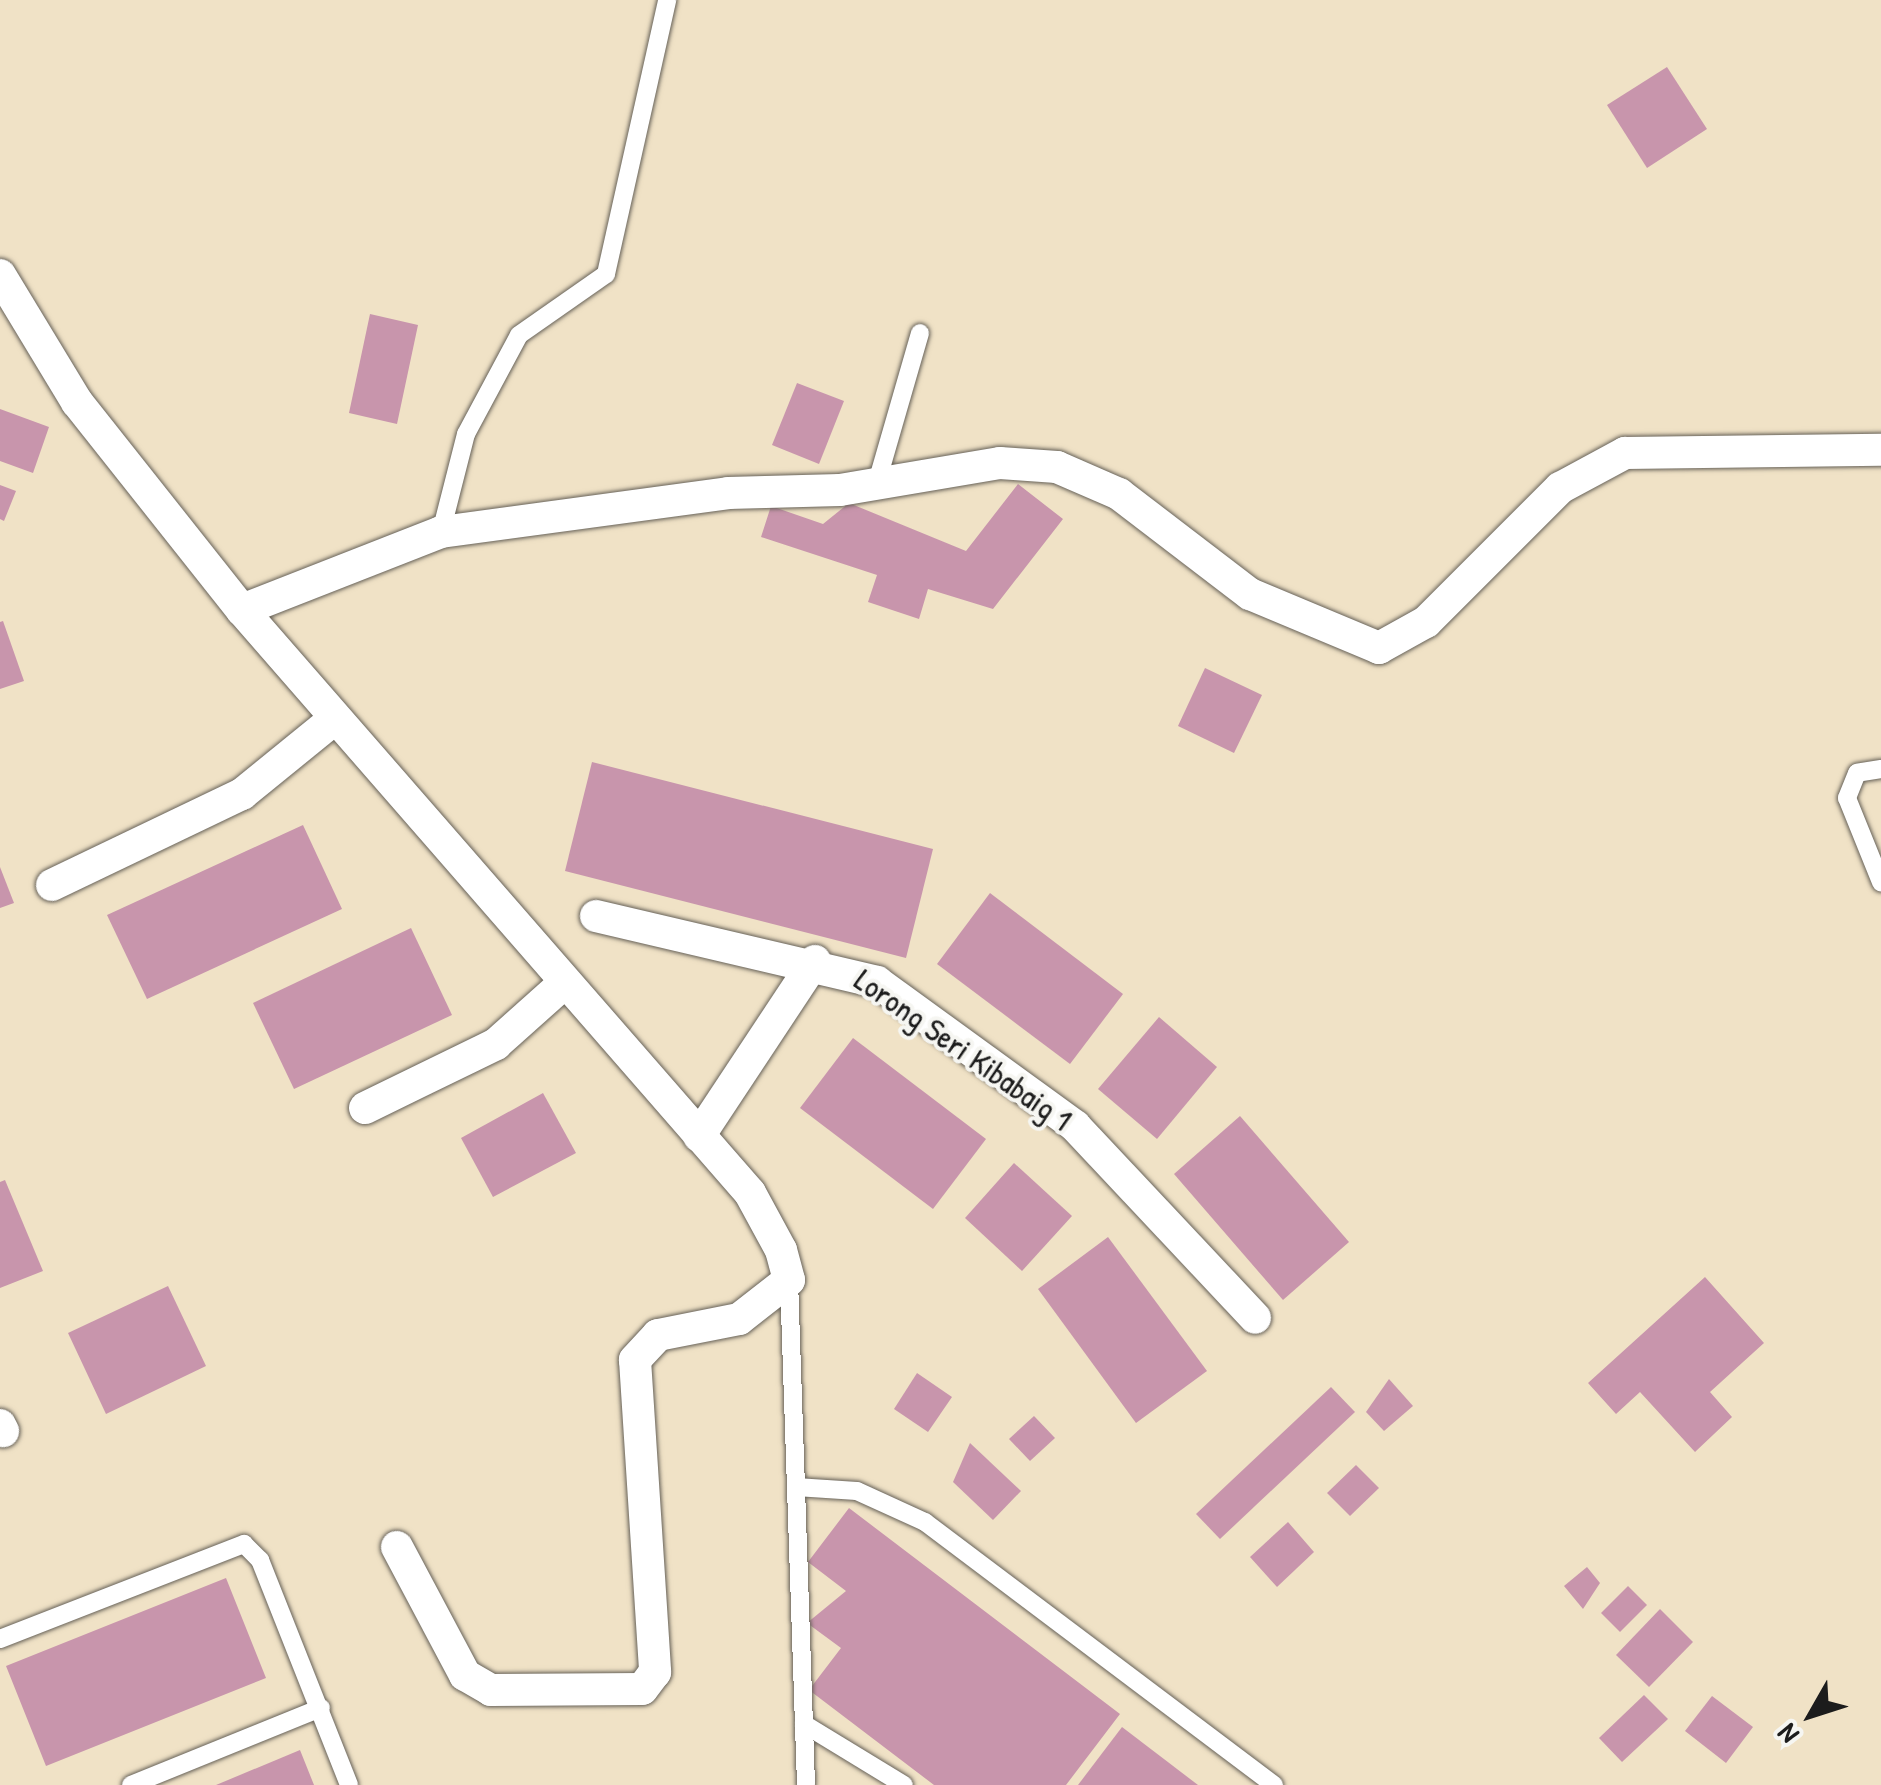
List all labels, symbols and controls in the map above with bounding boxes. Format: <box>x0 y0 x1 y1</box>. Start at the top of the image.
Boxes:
street label: Lorong Seri Kibabaig 1 <box>847 961 1079 1139</box>
north arrow <box>1761 1665 1861 1765</box>
text: N <box>1768 1716 1807 1752</box>

